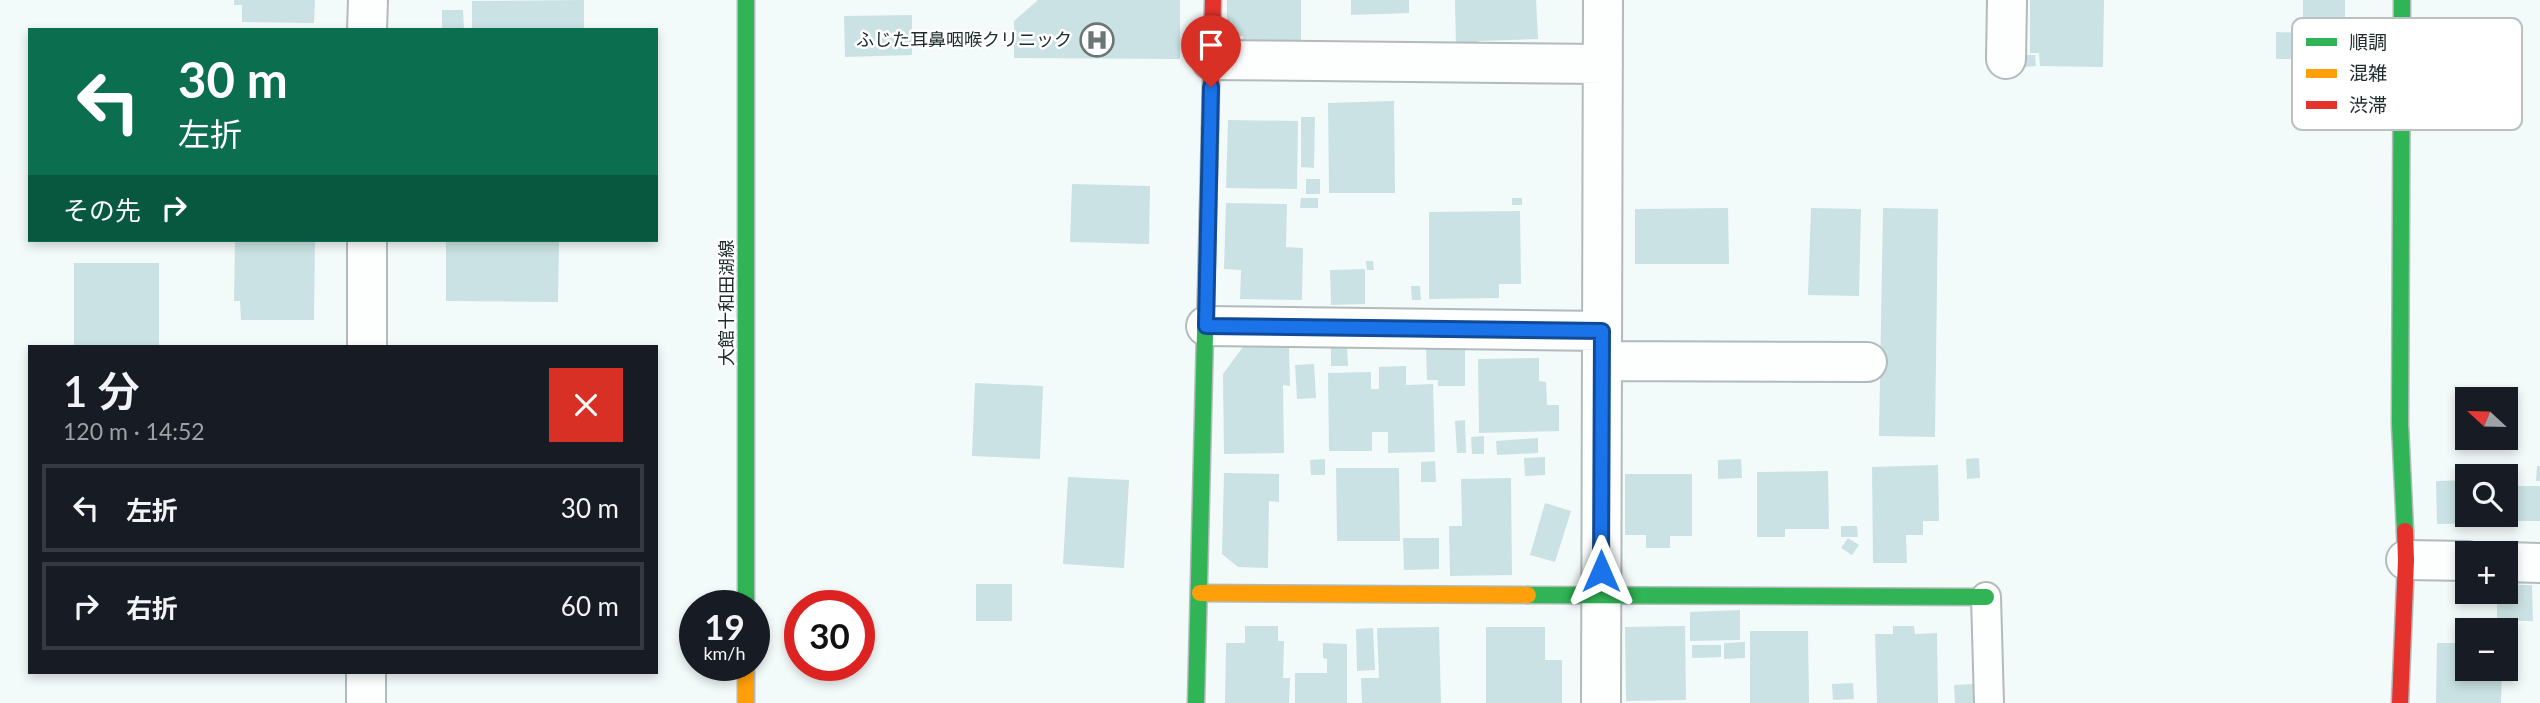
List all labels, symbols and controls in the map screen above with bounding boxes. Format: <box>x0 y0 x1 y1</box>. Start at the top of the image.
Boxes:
pin <box>1181 15 1241 87</box>
legend <box>2292 18 2522 130</box>
hospital icon: ふじた耳鼻咽喉クリニック <box>1078 21 1116 59</box>
icon: arrive <box>1192 26 1230 64</box>
place label: ふじた耳鼻咽喉クリニック <box>856 28 1072 50</box>
text: 順調 <box>2349 30 2387 53</box>
text: 30 m <box>178 50 288 108</box>
icon: left <box>63 56 154 147</box>
text: 混雑 <box>2349 61 2387 84</box>
text: 渋滞 <box>2349 93 2387 116</box>
text: 左折 <box>178 114 242 153</box>
icon: right <box>155 189 193 227</box>
text: その先 <box>63 194 141 226</box>
street label: 大館十和田湖線 <box>715 240 737 366</box>
text: 1 分 <box>63 366 140 416</box>
button: close <box>549 368 623 442</box>
north arrow <box>2455 387 2518 450</box>
map controls <box>2455 387 2518 681</box>
text: 120 m · 14:52 <box>63 417 205 445</box>
button: search <box>2455 464 2518 527</box>
icon: left <box>67 489 105 527</box>
text: 30 m <box>561 492 619 524</box>
text: 左折 <box>126 494 178 526</box>
position arrow <box>1564 534 1638 608</box>
button: + <box>2455 541 2518 604</box>
icon: right <box>67 587 105 625</box>
text: 60 m <box>561 590 619 622</box>
speed limit sign: 30 <box>784 590 875 681</box>
text: 右折 <box>126 592 178 624</box>
text: 19 <box>704 605 745 647</box>
button: − <box>2455 618 2518 681</box>
text: km/h <box>703 642 746 664</box>

